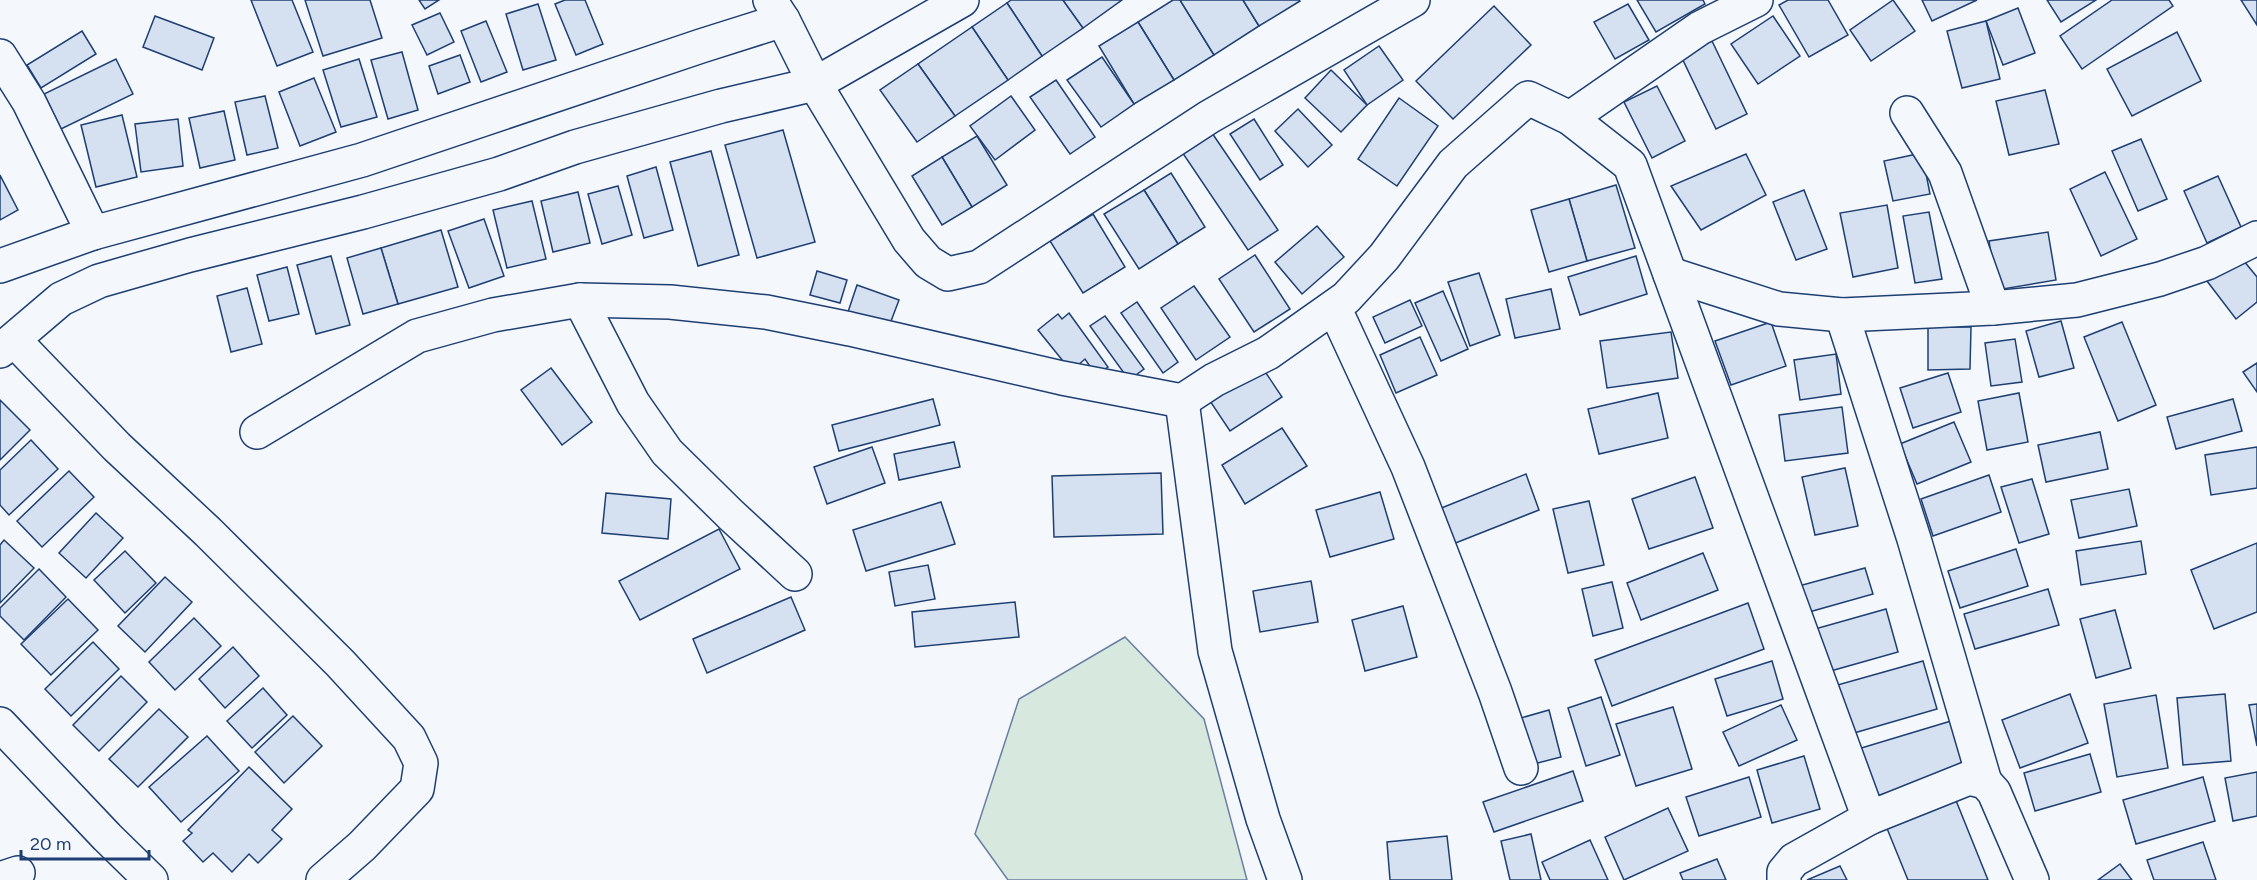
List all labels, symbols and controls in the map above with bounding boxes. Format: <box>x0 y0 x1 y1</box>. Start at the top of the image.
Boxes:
scale bar <box>21 823 148 861</box>
text: 20 m <box>30 833 71 855</box>

